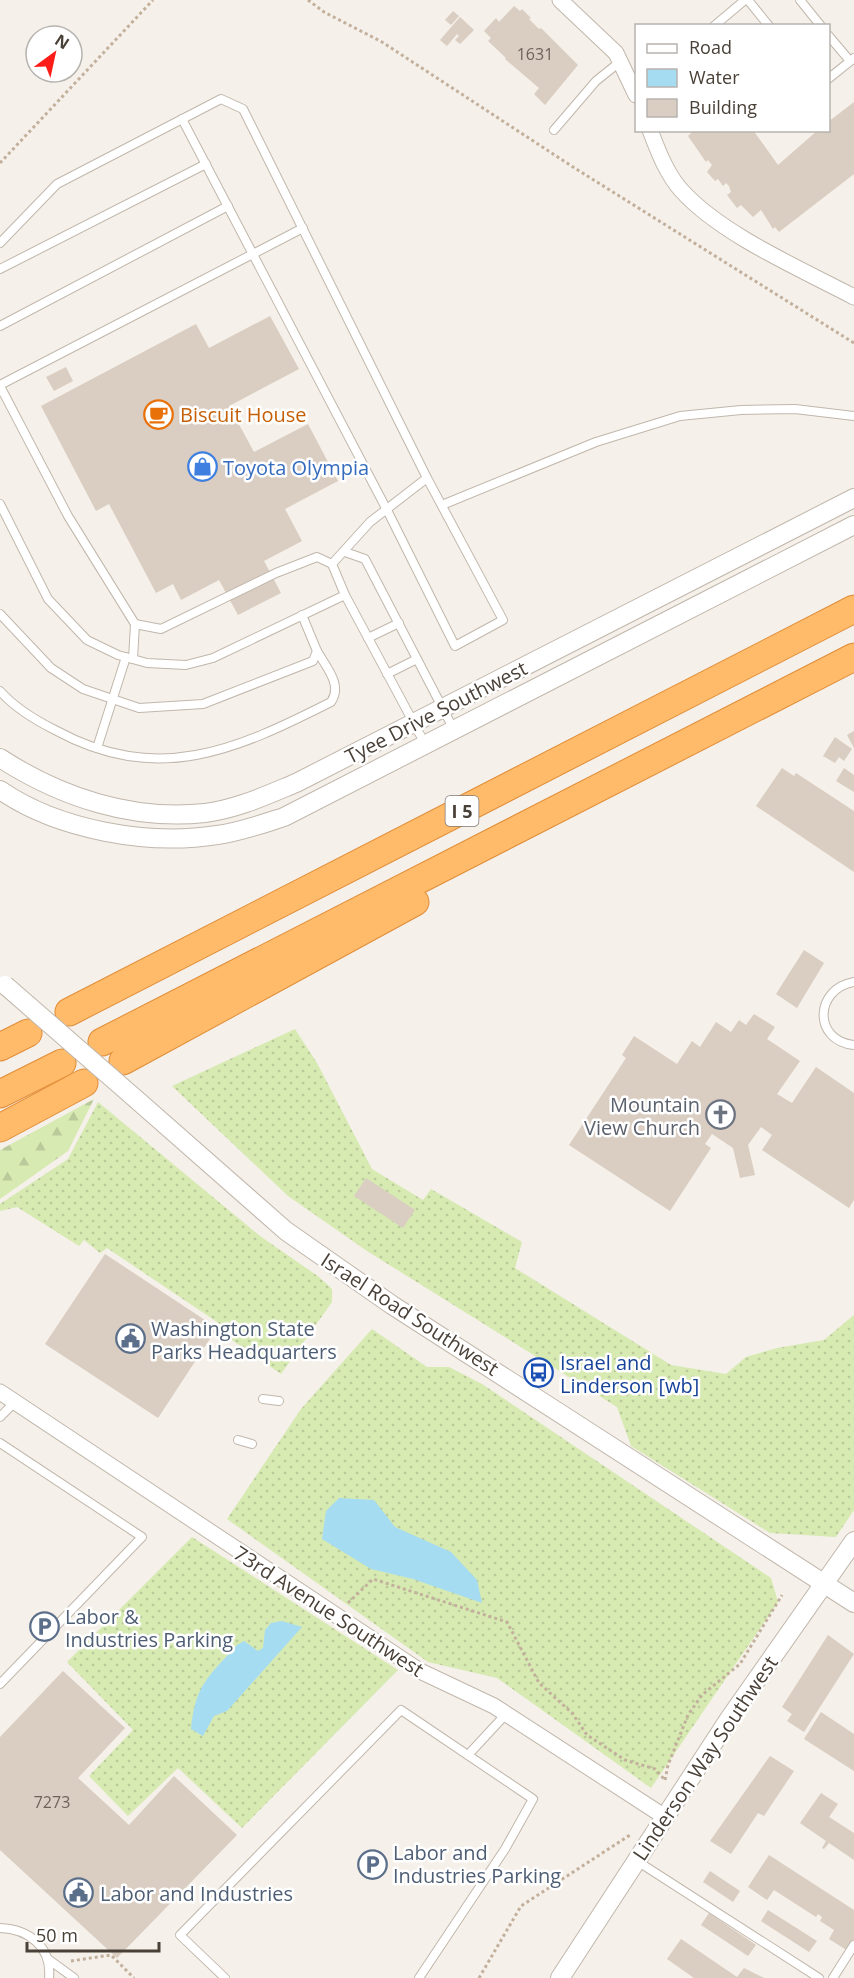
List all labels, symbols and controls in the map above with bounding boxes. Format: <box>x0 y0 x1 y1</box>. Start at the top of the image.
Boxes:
north arrow <box>24 24 84 84</box>
legend <box>635 24 830 132</box>
text: N <box>51 29 74 54</box>
text: Road <box>689 35 732 59</box>
house number: 1631 <box>517 43 553 65</box>
text: Water <box>689 65 740 89</box>
text: Building <box>689 95 757 119</box>
cafe icon: Biscuit House <box>143 398 175 430</box>
place label: Biscuit House <box>180 401 307 428</box>
shop icon: Toyota Olympia <box>186 451 218 483</box>
place label: Toyota Olympia <box>223 454 369 481</box>
street label: Tyee Drive Southwest <box>340 654 532 770</box>
road number: I 5 <box>446 796 478 826</box>
place label: Mountain View Church <box>584 1091 700 1141</box>
church icon: Mountain View Church <box>705 1099 737 1131</box>
street label: Israel Road Southwest <box>316 1246 504 1382</box>
place label: Washington State Parks Headquarters <box>151 1315 337 1365</box>
public building icon: Washington State Parks Headquarters <box>114 1323 146 1355</box>
place label: Israel and Linderson [wb] <box>560 1349 699 1399</box>
bus stop icon: Israel and Linderson [wb] <box>523 1357 555 1389</box>
street label: 73rd Avenue Southwest <box>229 1539 429 1683</box>
place label: Labor & Industries Parking <box>65 1603 233 1653</box>
parking icon: Labor & Industries Parking <box>28 1611 60 1643</box>
street label: Linderson Way Southwest <box>626 1650 784 1866</box>
house number: 7273 <box>34 1791 70 1813</box>
place label: Labor and Industries Parking <box>393 1839 561 1889</box>
parking icon: Labor and Industries Parking <box>356 1848 388 1880</box>
public building icon: Labor and Industries <box>63 1877 95 1909</box>
place label: Labor and Industries <box>100 1880 293 1907</box>
scale bar <box>27 1915 159 1953</box>
text: 50 m <box>36 1923 78 1947</box>

